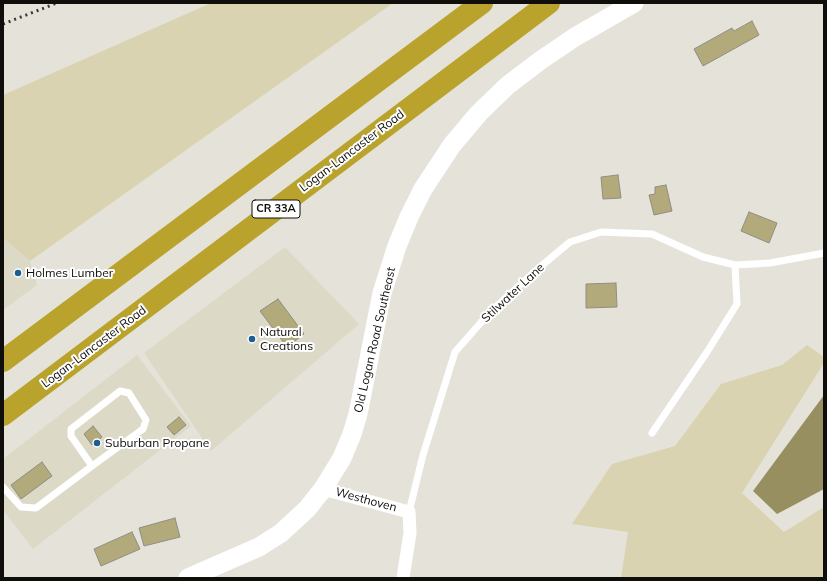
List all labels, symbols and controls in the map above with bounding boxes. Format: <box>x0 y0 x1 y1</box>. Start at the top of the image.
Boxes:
street label: Logan-Lancaster Road <box>297 107 407 195</box>
road number: CR 33A <box>252 200 300 218</box>
street label: Stilwater Lane <box>479 260 547 326</box>
place label: Holmes Lumber <box>26 266 113 280</box>
street label: Old Logan Road Southeast <box>351 266 399 414</box>
marker: Holmes Lumber <box>13 268 23 278</box>
street label: Logan-Lancaster Road <box>39 303 149 391</box>
place label: Natural Creations <box>260 325 313 353</box>
marker: Natural Creations <box>247 334 257 344</box>
place label: Suburban Propane <box>105 436 209 450</box>
marker: Suburban Propane <box>92 438 102 448</box>
street label: Westhoven <box>334 485 398 515</box>

